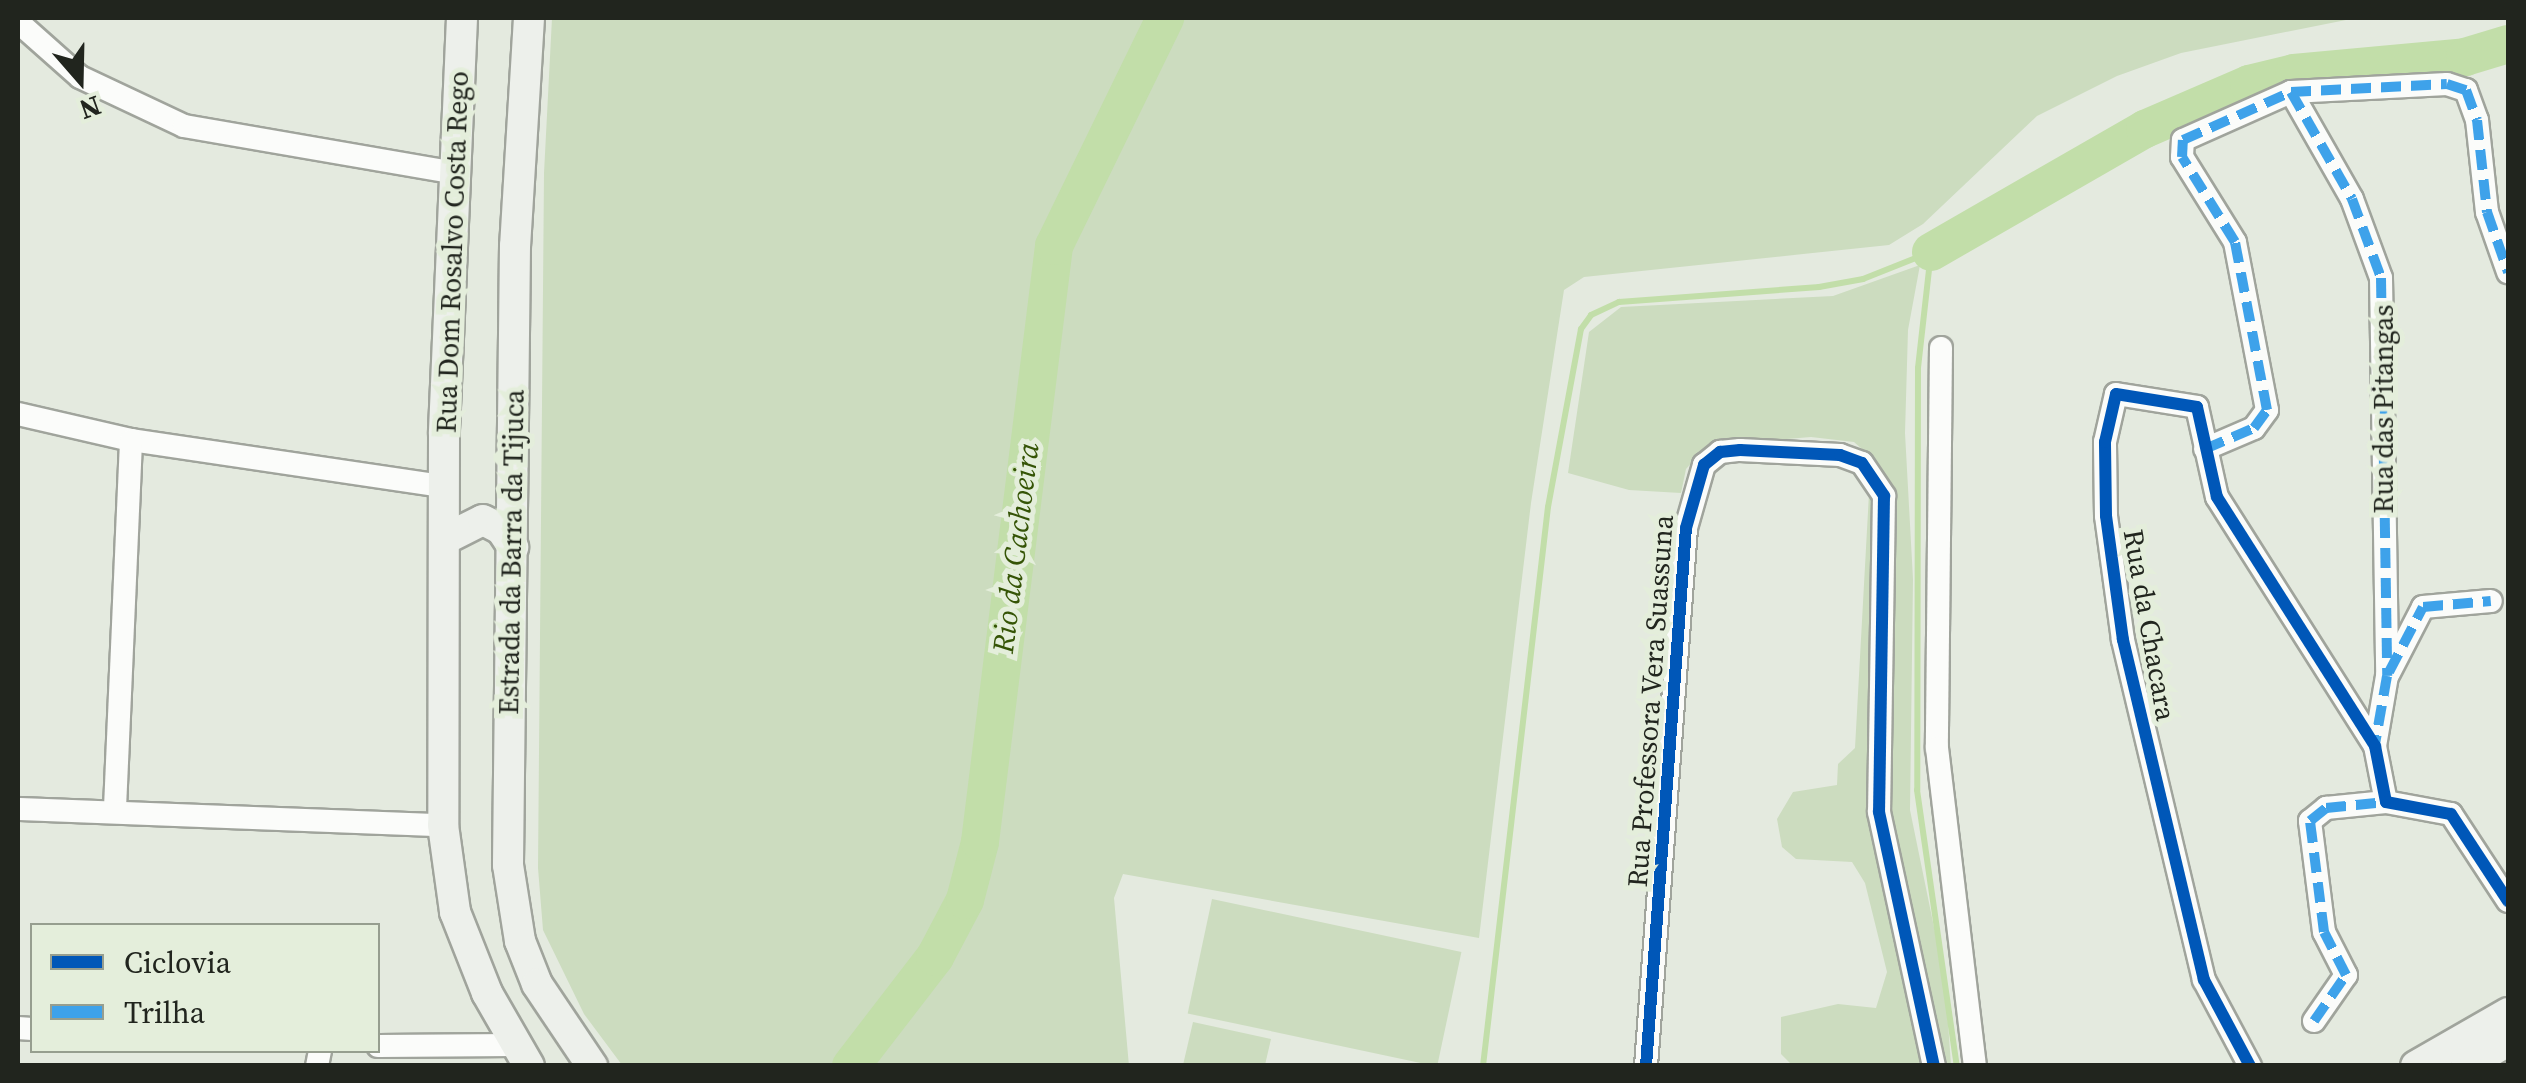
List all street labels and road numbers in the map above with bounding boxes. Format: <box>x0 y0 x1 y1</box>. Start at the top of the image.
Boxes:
street label: Rua Dom Rosalvo Costa Rego <box>429 70 475 434</box>
street label: Rua das Pitangas <box>2366 304 2400 514</box>
street label: Estrada da Barra da Tijuca <box>491 389 531 715</box>
street label: Rua Professora Vera Suassuna <box>1620 513 1680 889</box>
street label: Rua da Chacara <box>2117 527 2183 723</box>

